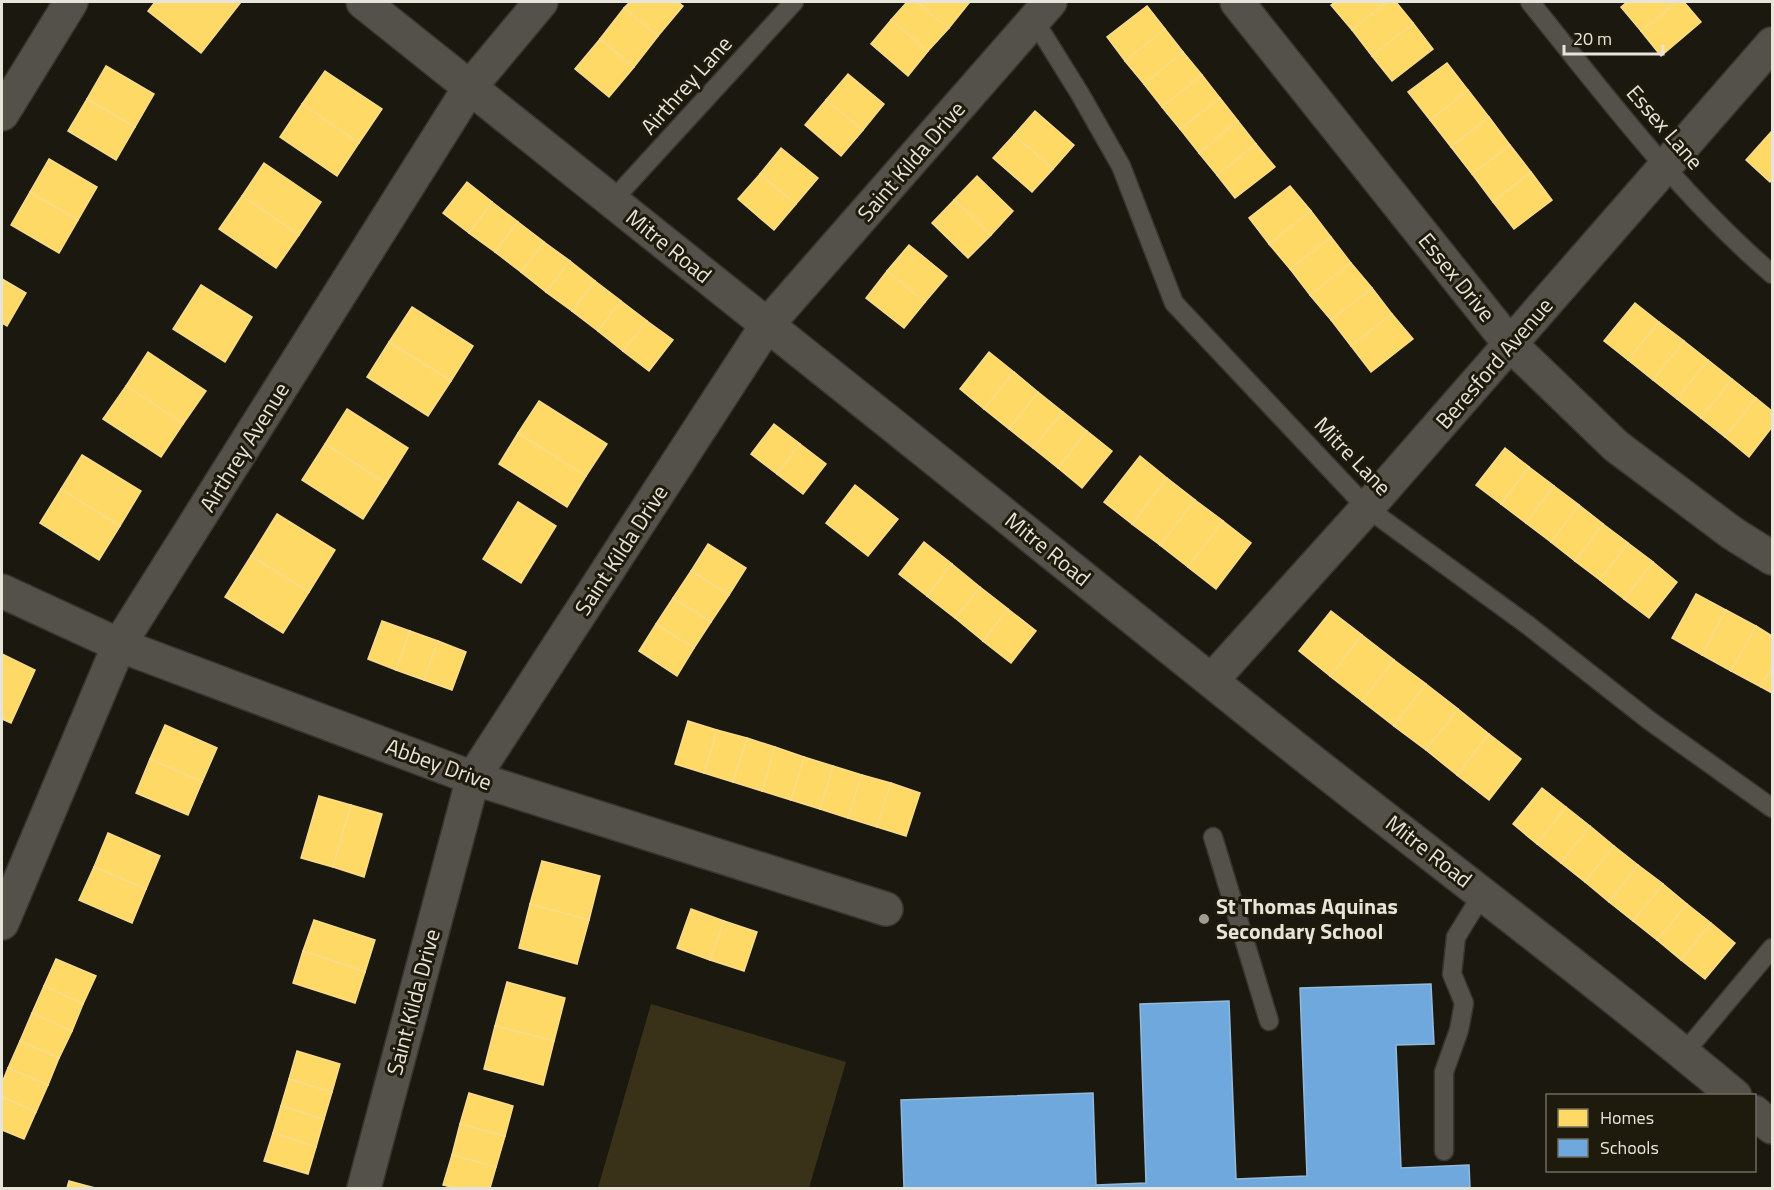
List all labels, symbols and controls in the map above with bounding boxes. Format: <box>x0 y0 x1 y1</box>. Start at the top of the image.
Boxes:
scale bar <box>1564 18 1663 56</box>
text: 20 m <box>1573 25 1612 52</box>
street label: Airthrey Lane <box>632 28 740 142</box>
street label: Essex Lane <box>1618 77 1712 177</box>
street label: Saint Kilda Drive <box>849 93 973 229</box>
street label: Mitre Road <box>619 201 719 291</box>
street label: Essex Drive <box>1410 225 1504 329</box>
street label: Beresford Avenue <box>1427 290 1561 436</box>
street label: Airthrey Avenue <box>190 375 298 519</box>
street label: Mitre Lane <box>1306 409 1400 503</box>
street label: Saint Kilda Drive <box>566 478 676 622</box>
street label: Mitre Road <box>998 504 1098 594</box>
street label: Abbey Drive <box>381 729 497 799</box>
street label: Mitre Road <box>1378 806 1480 896</box>
place label: St Thomas Aquinas Secondary School <box>1216 889 1398 948</box>
marker: St Thomas Aquinas Secondary School <box>1197 912 1211 926</box>
street label: Saint Kilda Drive <box>377 925 449 1079</box>
legend <box>1546 1094 1756 1172</box>
text: Homes <box>1600 1104 1654 1131</box>
text: Schools <box>1600 1134 1659 1161</box>

